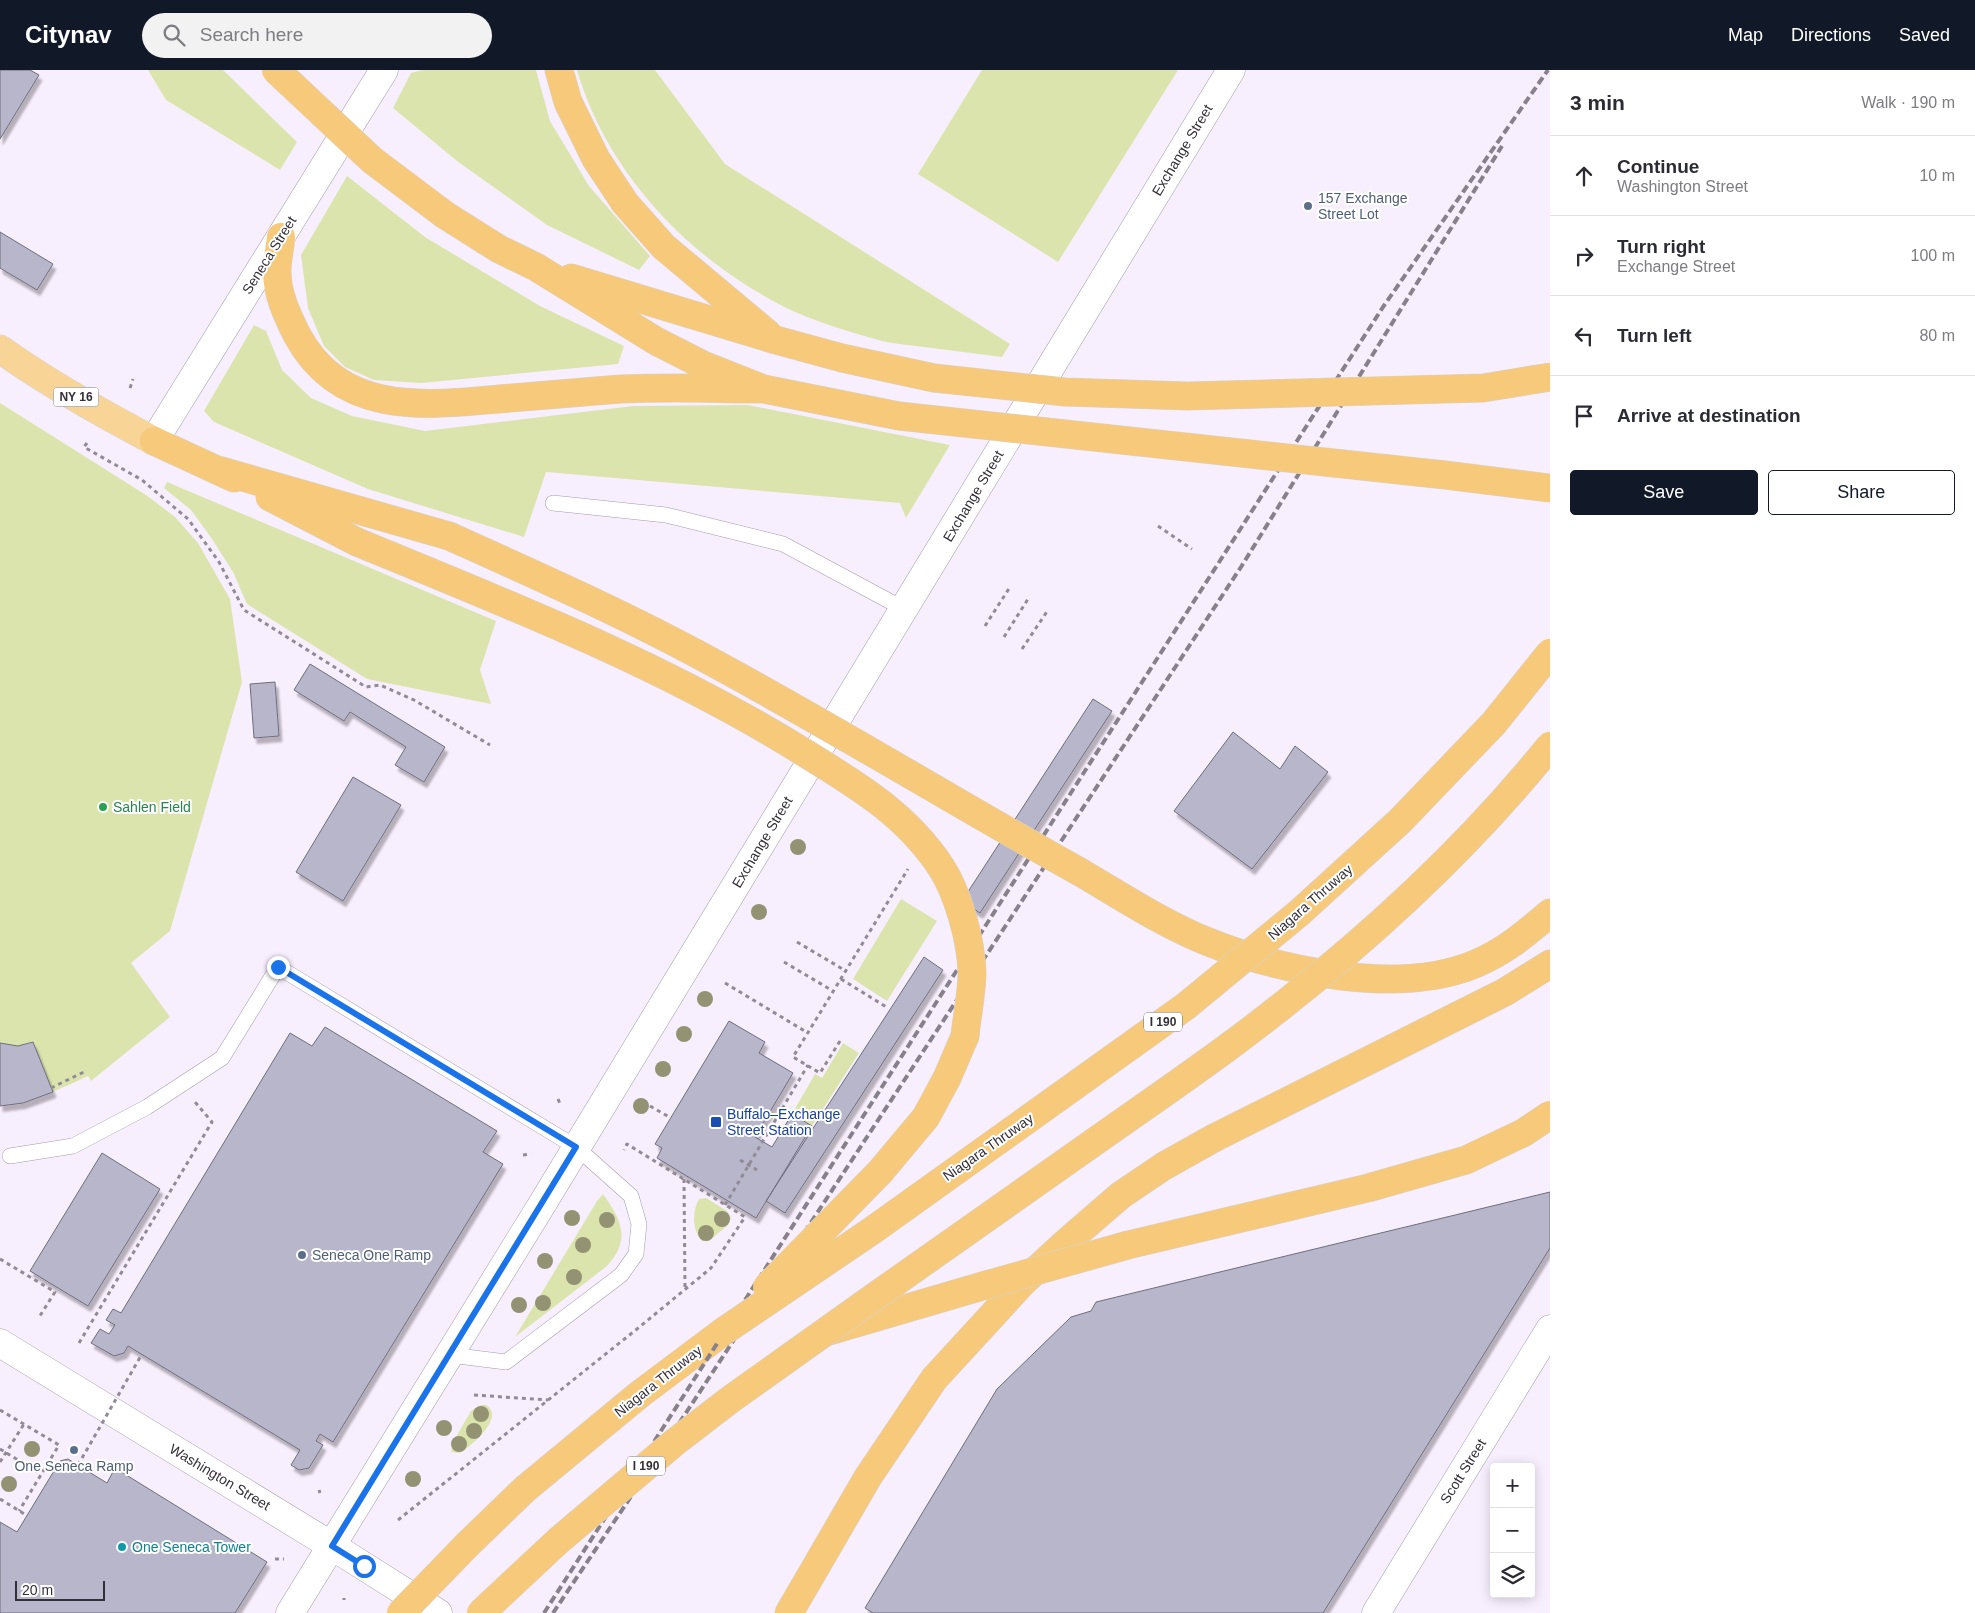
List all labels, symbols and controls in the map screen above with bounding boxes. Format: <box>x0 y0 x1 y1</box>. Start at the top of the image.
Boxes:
search box <box>142 13 492 58</box>
text: Citynav <box>25 21 112 48</box>
icon: search <box>160 21 188 49</box>
text: Search here <box>200 24 303 45</box>
text: Map <box>1728 25 1763 45</box>
text: Directions <box>1791 25 1871 45</box>
text: Saved <box>1899 25 1950 45</box>
text: 3 min <box>1570 91 1625 114</box>
text: Walk · 190 m <box>1861 94 1955 111</box>
street label: Exchange Street <box>1148 101 1216 198</box>
text: Continue <box>1617 156 1699 177</box>
icon: ahead <box>1570 162 1598 190</box>
text: 10 m <box>1919 167 1955 184</box>
text: Washington Street <box>1617 178 1748 195</box>
place label: 157 Exchange Street Lot <box>1318 190 1408 222</box>
marker: 157 Exchange Street Lot <box>1302 200 1314 212</box>
street label: Seneca Street <box>239 213 299 297</box>
text: Turn right <box>1617 236 1705 257</box>
icon: right <box>1570 242 1598 270</box>
text: 100 m <box>1911 247 1955 264</box>
text: Exchange Street <box>1617 258 1735 275</box>
icon: left <box>1570 322 1598 350</box>
text: Turn left <box>1617 325 1692 346</box>
text: 80 m <box>1919 327 1955 344</box>
road number: NY 16 <box>54 388 98 407</box>
icon: arrive <box>1570 402 1598 430</box>
text: Arrive at destination <box>1617 405 1801 426</box>
street label: Exchange Street <box>939 447 1007 544</box>
button: Save <box>1570 470 1758 515</box>
button: Share <box>1768 470 1955 515</box>
street label: Exchange Street <box>728 793 796 890</box>
place label: Sahlen Field <box>113 799 191 815</box>
marker: Sahlen Field <box>97 801 109 813</box>
street label: Niagara Thruway <box>1265 861 1355 943</box>
route end <box>267 956 290 979</box>
road number: I 190 <box>1144 1012 1182 1032</box>
place label: Buffalo–Exchange Street Station <box>727 1106 841 1138</box>
street label: Niagara Thruway <box>940 1110 1036 1184</box>
marker: Buffalo–Exchange Street Station <box>709 1115 723 1129</box>
place label: Seneca One Ramp <box>312 1247 431 1263</box>
marker: Seneca One Ramp <box>296 1249 308 1261</box>
street label: Niagara Thruway <box>611 1342 705 1420</box>
street label: Scott Street <box>1437 1436 1489 1506</box>
street label: Washington Street <box>167 1441 273 1513</box>
marker: One Seneca Ramp <box>68 1444 80 1456</box>
road number: I 190 <box>627 1456 665 1475</box>
place label: One Seneca Ramp <box>14 1458 134 1474</box>
map controls <box>1490 1463 1535 1598</box>
button: + <box>1490 1463 1535 1508</box>
button: − <box>1490 1508 1535 1553</box>
place label: One Seneca Tower <box>132 1539 251 1555</box>
marker: One Seneca Tower <box>116 1541 128 1553</box>
button: layers <box>1490 1553 1535 1598</box>
route start <box>353 1555 376 1578</box>
scale bar <box>15 1578 105 1601</box>
text: 20 m <box>22 1582 53 1598</box>

